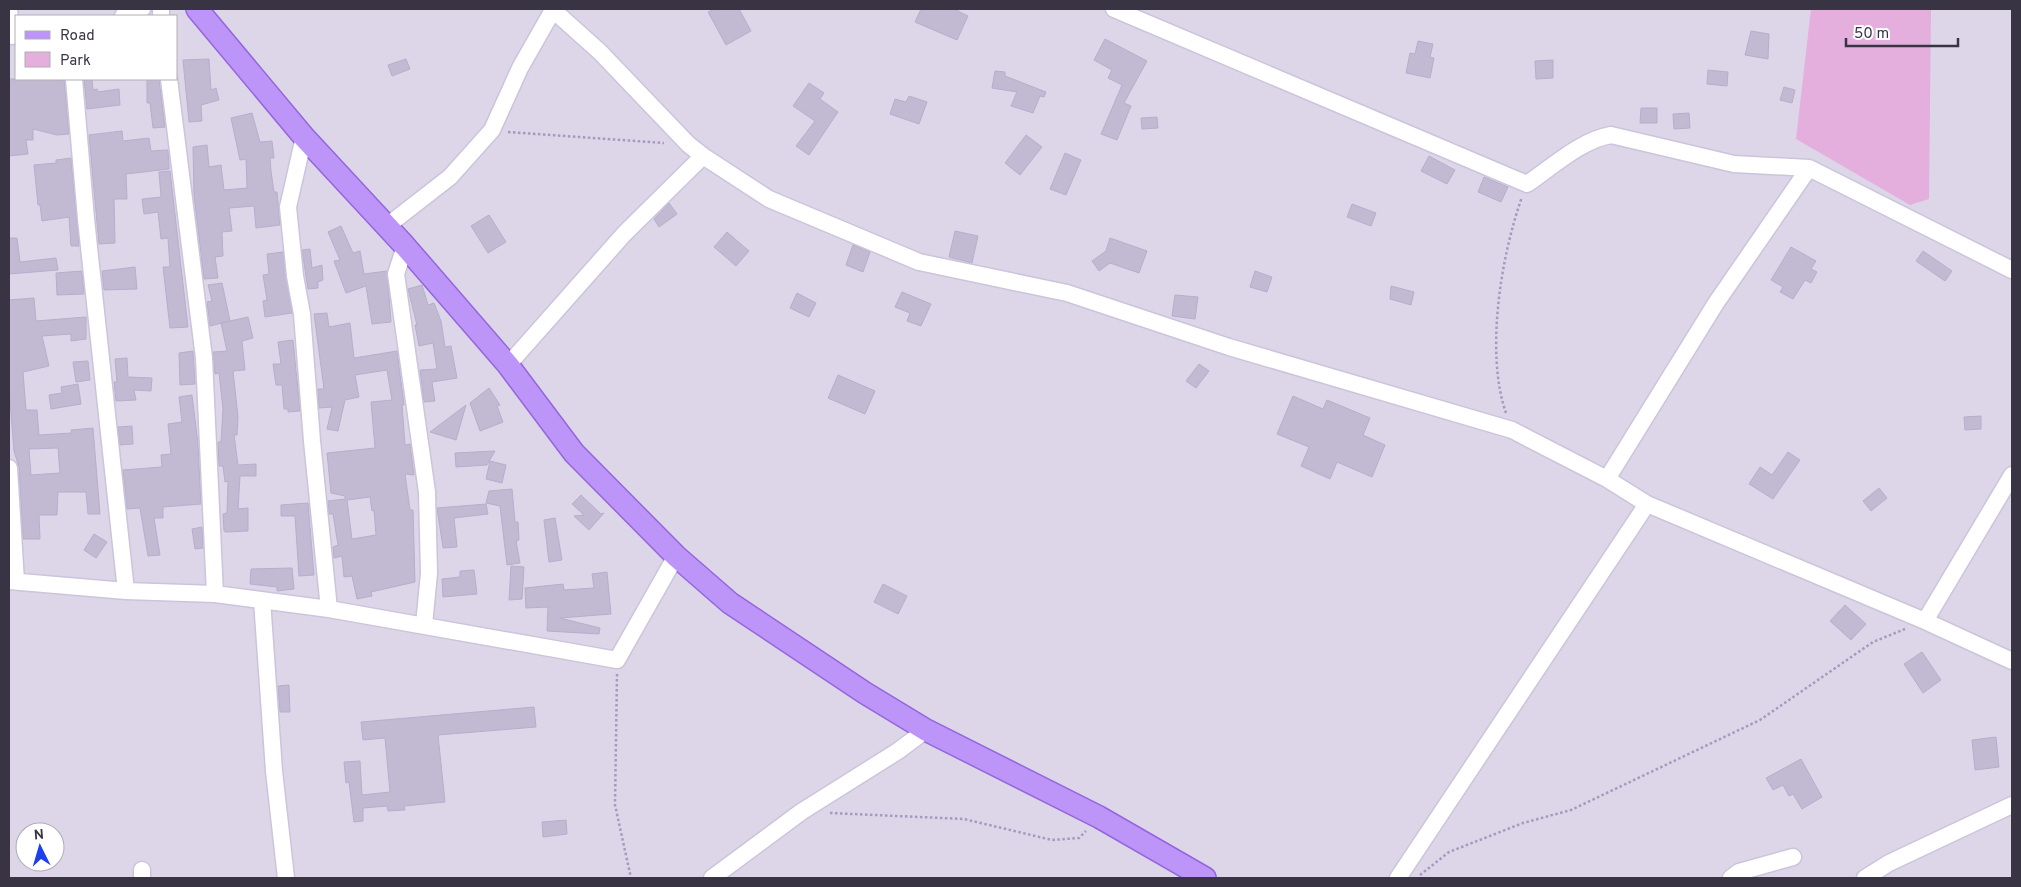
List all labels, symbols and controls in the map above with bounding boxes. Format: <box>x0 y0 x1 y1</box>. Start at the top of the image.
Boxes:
legend <box>15 15 178 80</box>
scale bar <box>1846 15 1958 47</box>
text: 50 m <box>1854 25 1889 44</box>
text: Road <box>60 27 95 46</box>
text: Park <box>60 52 91 71</box>
north arrow <box>15 822 65 872</box>
text: N <box>33 827 45 844</box>

